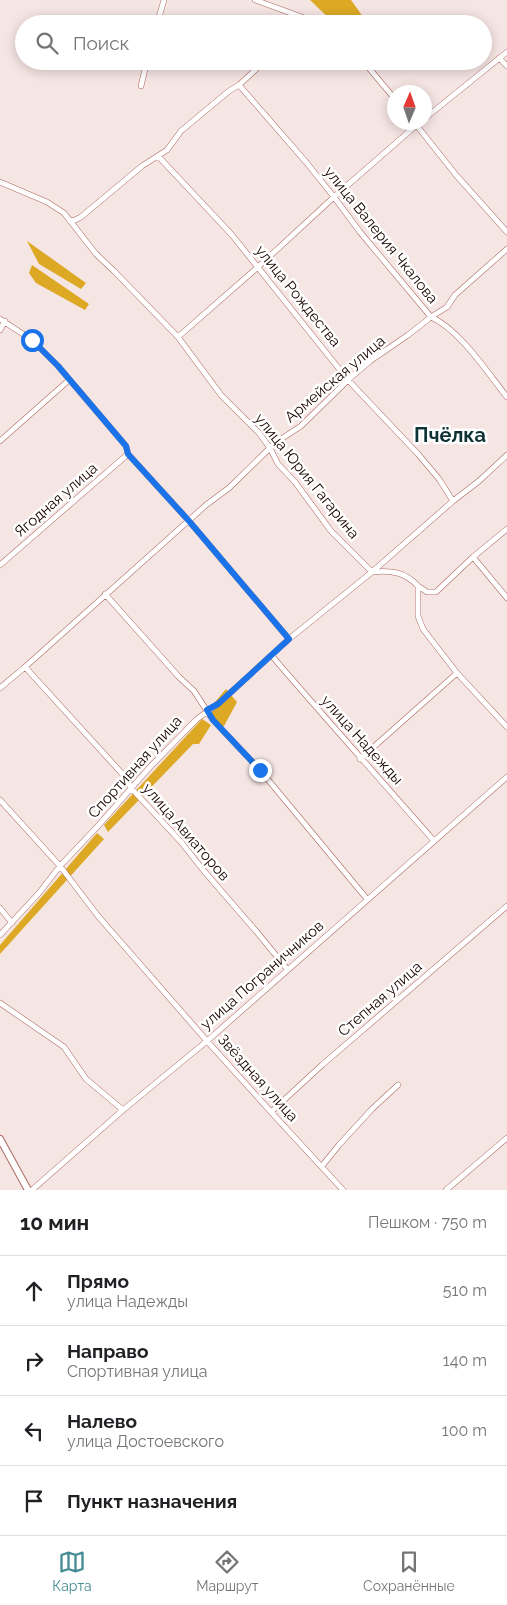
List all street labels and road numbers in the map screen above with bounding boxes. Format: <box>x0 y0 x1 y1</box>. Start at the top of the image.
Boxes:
street label: улица Валерия Чкалова <box>320 163 442 307</box>
street label: улица Рождества <box>252 242 344 350</box>
street label: Армейская улица <box>281 332 389 426</box>
street label: улица Юрия Гагарина <box>251 410 363 542</box>
street label: Ягодная улица <box>11 459 101 541</box>
street label: улица Надежды <box>317 692 407 788</box>
street label: Спортивная улица <box>84 712 186 822</box>
street label: улица Авиаторов <box>139 780 233 884</box>
street label: улица Пограничников <box>197 917 327 1033</box>
street label: Степная улица <box>334 958 426 1040</box>
street label: Звёздная улица <box>214 1031 302 1125</box>

